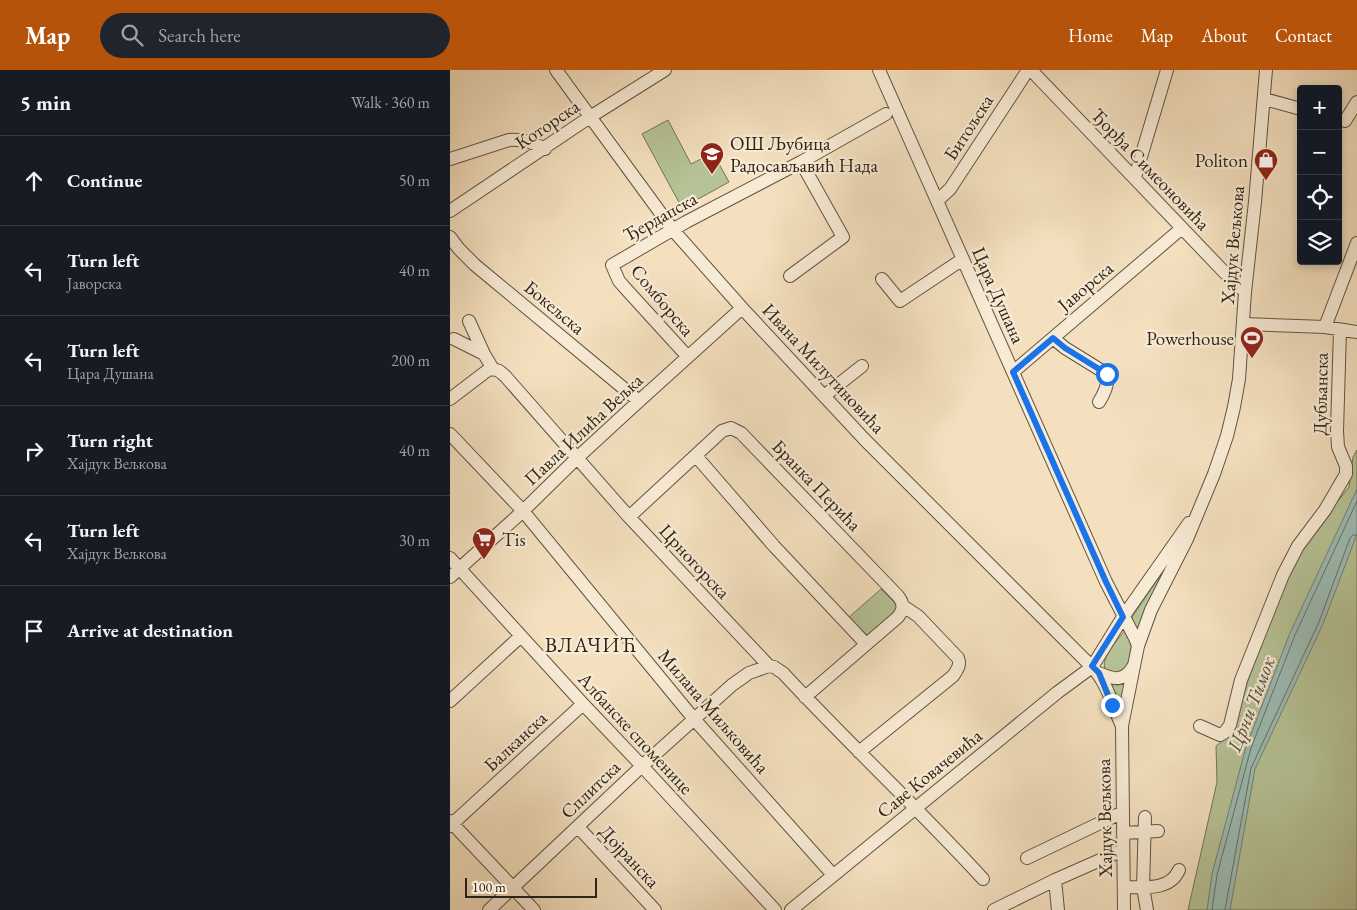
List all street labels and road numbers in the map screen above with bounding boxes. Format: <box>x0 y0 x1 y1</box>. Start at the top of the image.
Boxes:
street label: Битољска <box>938 89 999 165</box>
street label: Которска <box>510 94 585 155</box>
street label: Ђорђа Симеоновића <box>1086 103 1216 236</box>
street label: Хајдук Вељкова <box>1215 184 1250 306</box>
street label: Ђердапска <box>619 186 702 247</box>
street label: Цара Душана <box>966 243 1031 348</box>
street label: Јаворска <box>1051 256 1119 318</box>
street label: Сомборска <box>625 259 700 342</box>
street label: Бокељска <box>519 275 591 340</box>
street label: Ивана Милутиновића <box>757 298 891 439</box>
street label: Дубљанска <box>1307 352 1334 436</box>
street label: Павла Илића Вељка <box>519 368 648 491</box>
street label: Бранка Перића <box>766 434 867 537</box>
street label: Црногорска <box>654 519 736 604</box>
street label: Милана Миљковића <box>653 644 775 779</box>
street label: Албанске споменице <box>572 666 699 800</box>
street label: Балканска <box>478 705 553 777</box>
street label: Саве Ковачевића <box>871 723 987 824</box>
street label: Сплитска <box>555 754 626 824</box>
street label: Хајдук Вељкова <box>1091 758 1118 879</box>
street label: Дојранска <box>594 819 666 894</box>

